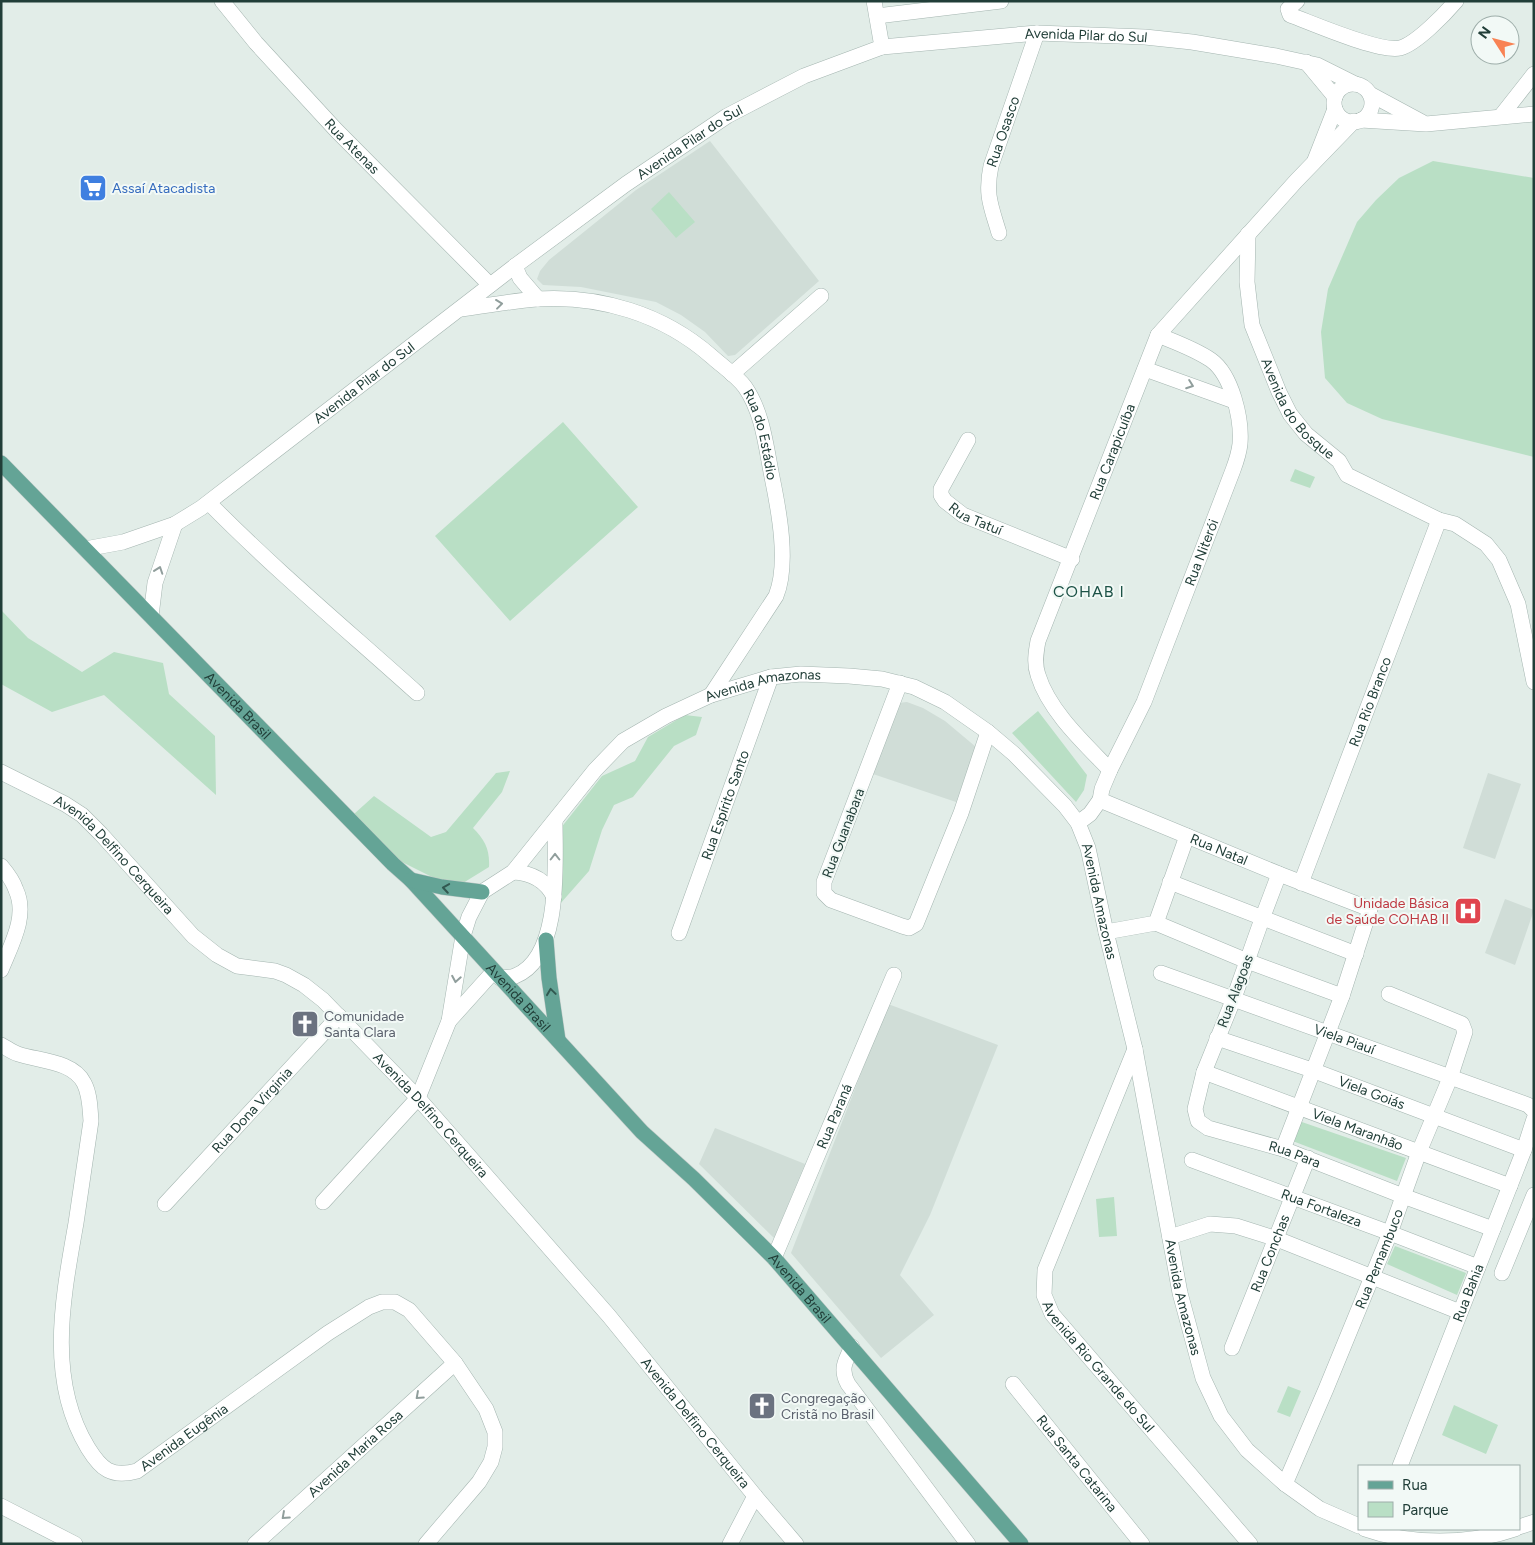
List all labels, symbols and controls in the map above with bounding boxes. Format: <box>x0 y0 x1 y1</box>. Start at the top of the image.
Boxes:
north arrow <box>1470 15 1520 65</box>
text: N <box>1475 23 1495 42</box>
street label: Avenida Pilar do Sul <box>1024 25 1148 46</box>
street label: Rua Osasco <box>983 94 1024 169</box>
street label: Avenida Pilar do Sul <box>634 101 745 183</box>
street label: Rua Atenas <box>321 115 383 178</box>
supermarket icon: Assaí Atacadista <box>78 173 108 203</box>
place label: Assaí Atacadista <box>112 180 215 197</box>
one-way arrow <box>496 299 504 310</box>
street label: Avenida Pilar do Sul <box>310 338 418 427</box>
street label: Avenida do Bosque <box>1257 356 1338 463</box>
one-way arrow <box>1185 379 1193 389</box>
street label: Rua do Estádio <box>739 386 780 481</box>
street label: Rua Carapicuíba <box>1086 401 1139 502</box>
street label: Rua Tatuí <box>945 499 1005 539</box>
street label: Rua Niterói <box>1181 517 1222 588</box>
one-way arrow <box>153 566 163 574</box>
district label: COHAB I <box>1053 582 1125 601</box>
street label: Rua Rio Branco <box>1346 655 1395 749</box>
street label: Avenida Amazonas <box>702 666 821 706</box>
street label: Avenida Brasil <box>201 669 274 743</box>
street label: Rua Espírito Santo <box>698 748 753 862</box>
street label: Rua Guanabara <box>819 786 868 881</box>
street label: Avenida Delfino Cerqueira <box>51 792 177 918</box>
street label: Rua Natal <box>1188 830 1250 869</box>
street label: Avenida Amazonas <box>1078 840 1120 961</box>
one-way arrow <box>550 853 560 860</box>
one-way arrow <box>442 883 451 893</box>
place label: Unidade Básica de Saúde COHAB II <box>1326 895 1449 928</box>
hospital icon: Unidade Básica de Saúde COHAB II <box>1453 896 1483 926</box>
street label: Rua Alagoas <box>1214 952 1257 1030</box>
street label: Avenida Brasil <box>482 960 554 1036</box>
one-way arrow <box>452 974 462 983</box>
one-way arrow <box>546 988 557 996</box>
place label: Comunidade Santa Clara <box>324 1008 405 1041</box>
church icon: Comunidade Santa Clara <box>290 1009 320 1039</box>
street label: Viela Piauí <box>1311 1021 1378 1059</box>
street label: Avenida Delfino Cerqueira <box>369 1049 492 1181</box>
street label: Rua Dona Virginia <box>208 1064 296 1157</box>
street label: Viela Goiás <box>1336 1073 1407 1113</box>
street label: Rua Paraná <box>813 1081 856 1152</box>
street label: Viela Maranhão <box>1310 1105 1405 1154</box>
street label: Rua Para <box>1267 1137 1323 1172</box>
street label: Rua Fortaleza <box>1279 1186 1364 1231</box>
street label: Rua Pernambuco <box>1352 1207 1407 1312</box>
street label: Rua Conchas <box>1247 1212 1294 1295</box>
street label: Avenida Amazonas <box>1161 1238 1205 1357</box>
street label: Avenida Brasil <box>765 1250 835 1327</box>
street label: Rua Bahia <box>1449 1261 1487 1325</box>
street label: Avenida Rio Grande do Sul <box>1038 1298 1158 1436</box>
street label: Avenida Delfino Cerqueira <box>637 1354 753 1492</box>
one-way arrow <box>415 1390 424 1399</box>
place label: Congregação Cristã no Brasil <box>781 1390 874 1423</box>
church icon: Congregação Cristã no Brasil <box>747 1391 777 1421</box>
street label: Avenida Eugênia <box>137 1400 231 1475</box>
street label: Avenida Maria Rosa <box>304 1406 406 1501</box>
street label: Rua Santa Catarina <box>1033 1412 1121 1515</box>
legend <box>1358 1465 1520 1530</box>
text: Rua <box>1402 1476 1427 1494</box>
text: Parque <box>1402 1501 1449 1519</box>
one-way arrow <box>282 1510 291 1519</box>

